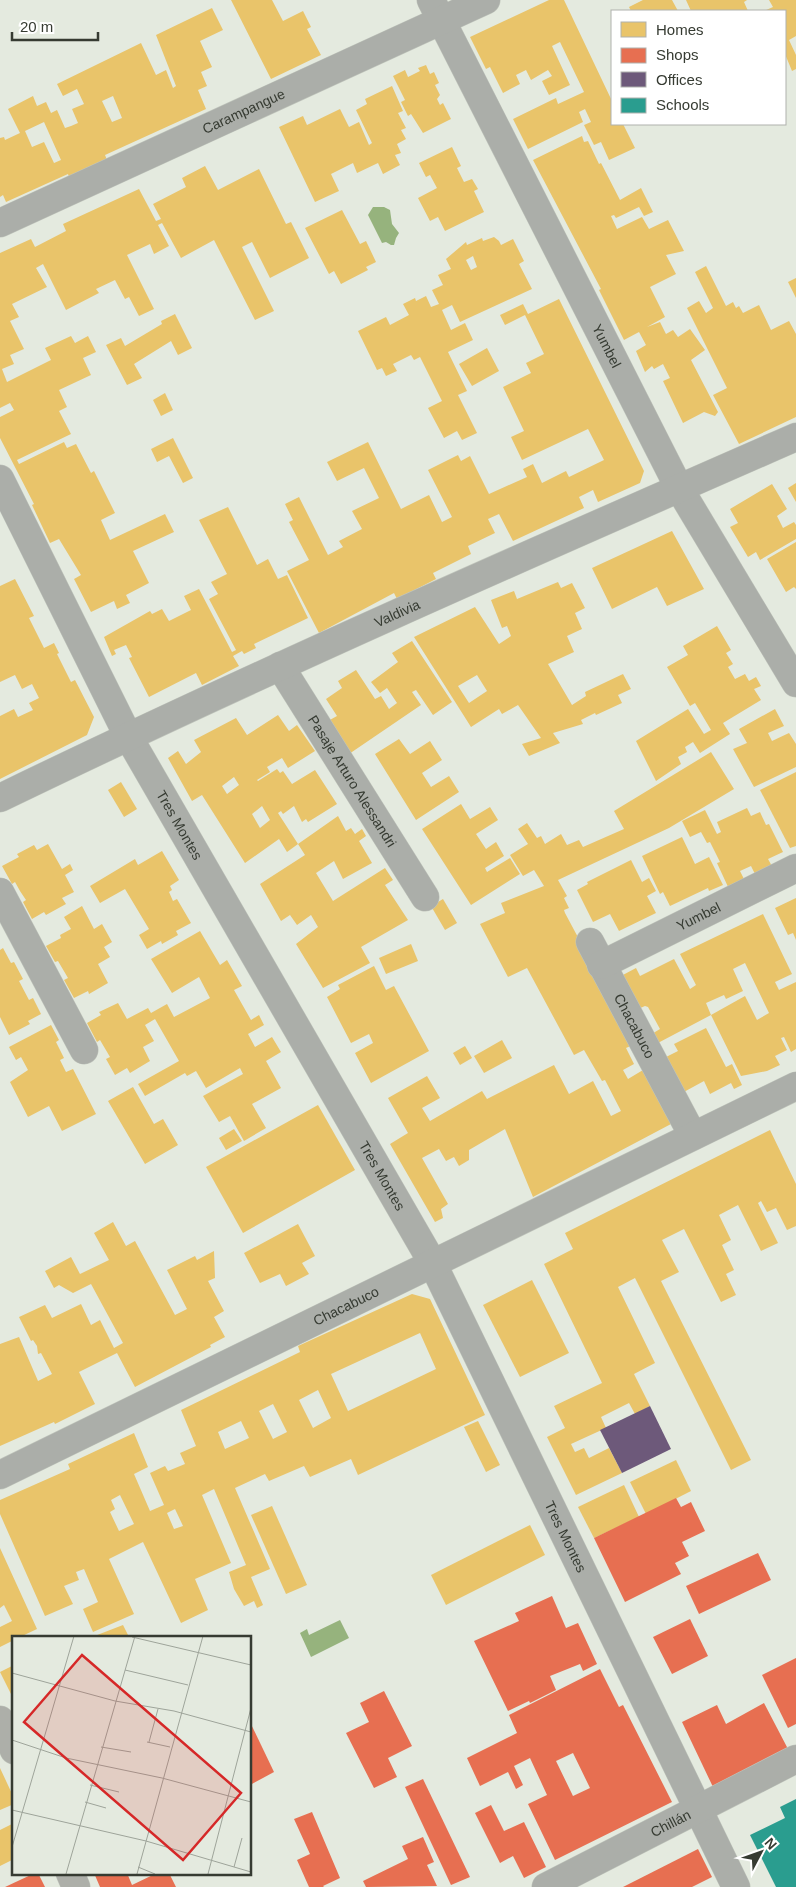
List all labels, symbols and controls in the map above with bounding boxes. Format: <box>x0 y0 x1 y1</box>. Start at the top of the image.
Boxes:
scale bar <box>12 10 99 42</box>
legend <box>611 10 786 125</box>
text: 20 m <box>20 18 53 35</box>
text: Homes <box>656 21 704 38</box>
text: Shops <box>656 46 699 63</box>
text: Offices <box>656 71 702 88</box>
street label: Carampangue <box>200 85 287 137</box>
text: Schools <box>656 96 709 113</box>
street label: Yumbel <box>589 321 625 370</box>
street label: Valdivia <box>372 596 423 630</box>
street label: Pasaje Arturo Alessandri <box>305 712 400 850</box>
street label: Tres Montes <box>153 788 206 863</box>
street label: Yumbel <box>674 899 723 934</box>
street label: Chacabuco <box>611 991 658 1061</box>
street label: Tres Montes <box>356 1138 408 1213</box>
street label: Chacabuco <box>311 1283 381 1329</box>
street label: Tres Montes <box>541 1498 590 1575</box>
inset map <box>12 1636 251 1874</box>
street label: Chillán <box>648 1806 693 1840</box>
north arrow <box>736 1827 786 1877</box>
text: N <box>761 1834 780 1853</box>

